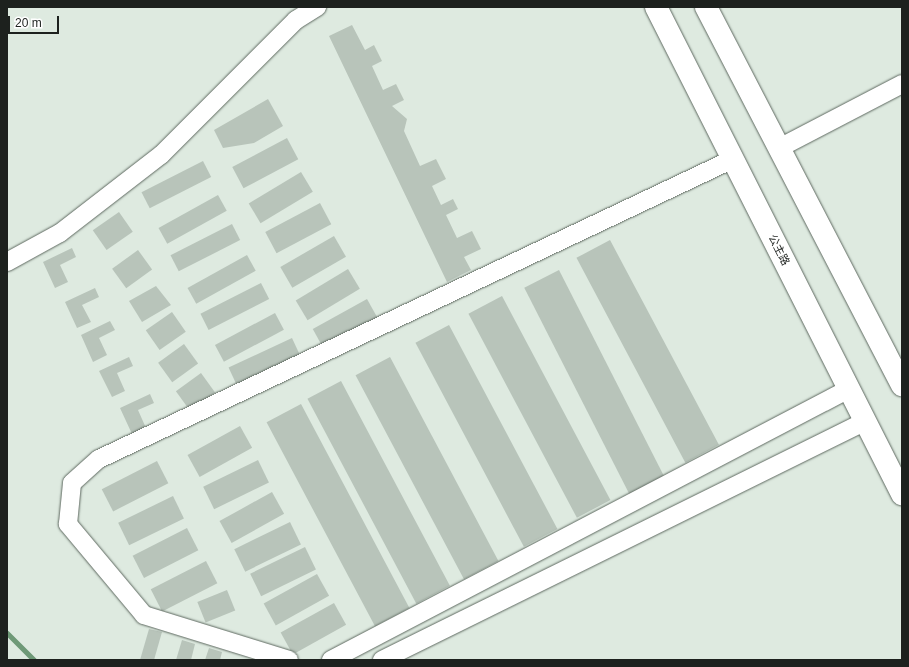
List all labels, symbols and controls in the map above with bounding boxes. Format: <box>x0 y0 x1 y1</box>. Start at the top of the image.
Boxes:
scale bar <box>10 8 61 34</box>
text: 20 m <box>15 16 42 30</box>
street label: 公主路 <box>766 232 792 268</box>

